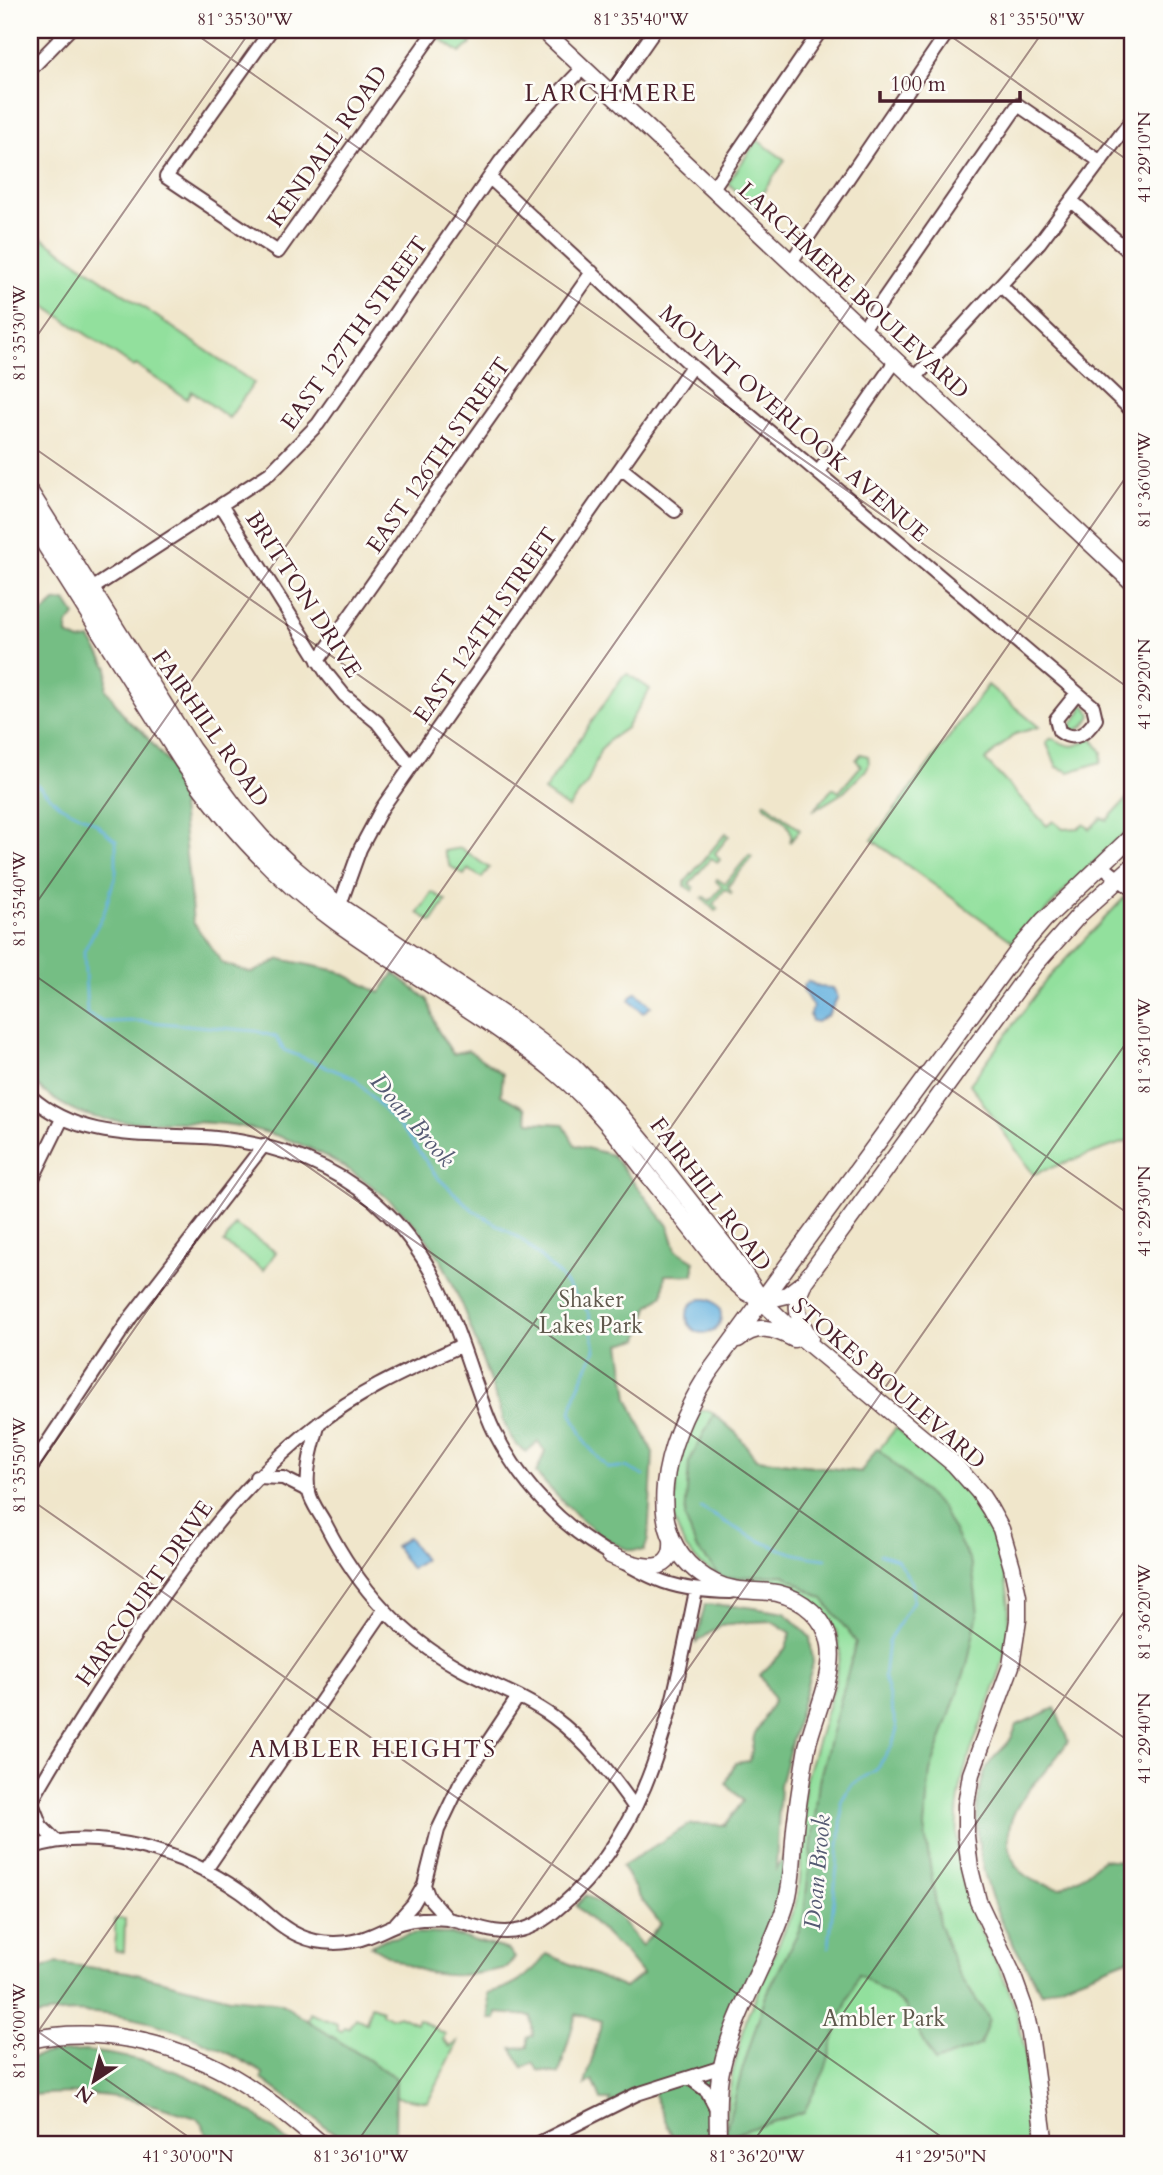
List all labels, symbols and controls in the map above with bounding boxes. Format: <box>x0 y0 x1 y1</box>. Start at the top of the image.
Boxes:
text: 81°35'30"W <box>197 7 293 32</box>
text: 81°35'40"W <box>593 7 689 32</box>
text: 81°35'50"W <box>989 7 1085 32</box>
street label: KENDALL ROAD <box>260 59 395 233</box>
scale bar <box>880 60 1020 104</box>
text: 100 m <box>890 70 946 99</box>
district label: LARCHMERE <box>524 77 698 110</box>
text: 41°29'10"N <box>1132 111 1157 203</box>
street label: LARCHMERE BOULEVARD <box>731 175 976 406</box>
street label: EAST 127TH STREET <box>274 230 435 436</box>
text: 81°35'30"W <box>7 285 32 381</box>
street label: MOUNT OVERLOOK AVENUE <box>653 298 935 549</box>
street label: EAST 126TH STREET <box>359 351 518 559</box>
text: 81°36'00"W <box>1132 432 1157 528</box>
street label: BRITTON DRIVE <box>238 505 369 683</box>
street label: EAST 124TH STREET <box>406 521 565 729</box>
text: 41°29'20"N <box>1132 638 1157 730</box>
street label: FAIRHILL ROAD <box>145 644 276 813</box>
text: 81°35'40"W <box>7 851 32 947</box>
text: 81°36'10"W <box>1132 998 1157 1094</box>
water label: Doan Brook <box>362 1066 463 1175</box>
street label: FAIRHILL ROAD <box>642 1111 779 1278</box>
text: 41°29'30"N <box>1132 1165 1157 1257</box>
park label: Shaker Lakes Park <box>539 1284 644 1341</box>
street label: STOKES BOULEVARD <box>785 1290 992 1476</box>
text: 81°35'50"W <box>7 1417 32 1513</box>
street label: HARCOURT DRIVE <box>69 1494 220 1692</box>
text: 81°36'20"W <box>1132 1564 1157 1660</box>
text: 41°29'40"N <box>1132 1692 1157 1784</box>
district label: AMBLER HEIGHTS <box>249 1733 497 1766</box>
water label: Doan Brook <box>796 1813 839 1931</box>
text: 81°36'00"W <box>7 1983 32 2079</box>
park label: Ambler Park <box>822 2003 946 2034</box>
north arrow <box>60 2046 130 2116</box>
text: N <box>70 2078 99 2109</box>
text: 41°30'00"N <box>142 2144 234 2169</box>
text: 81°36'10"W <box>313 2144 409 2169</box>
text: 81°36'20"W <box>709 2144 805 2169</box>
text: 41°29'50"N <box>895 2144 987 2169</box>

